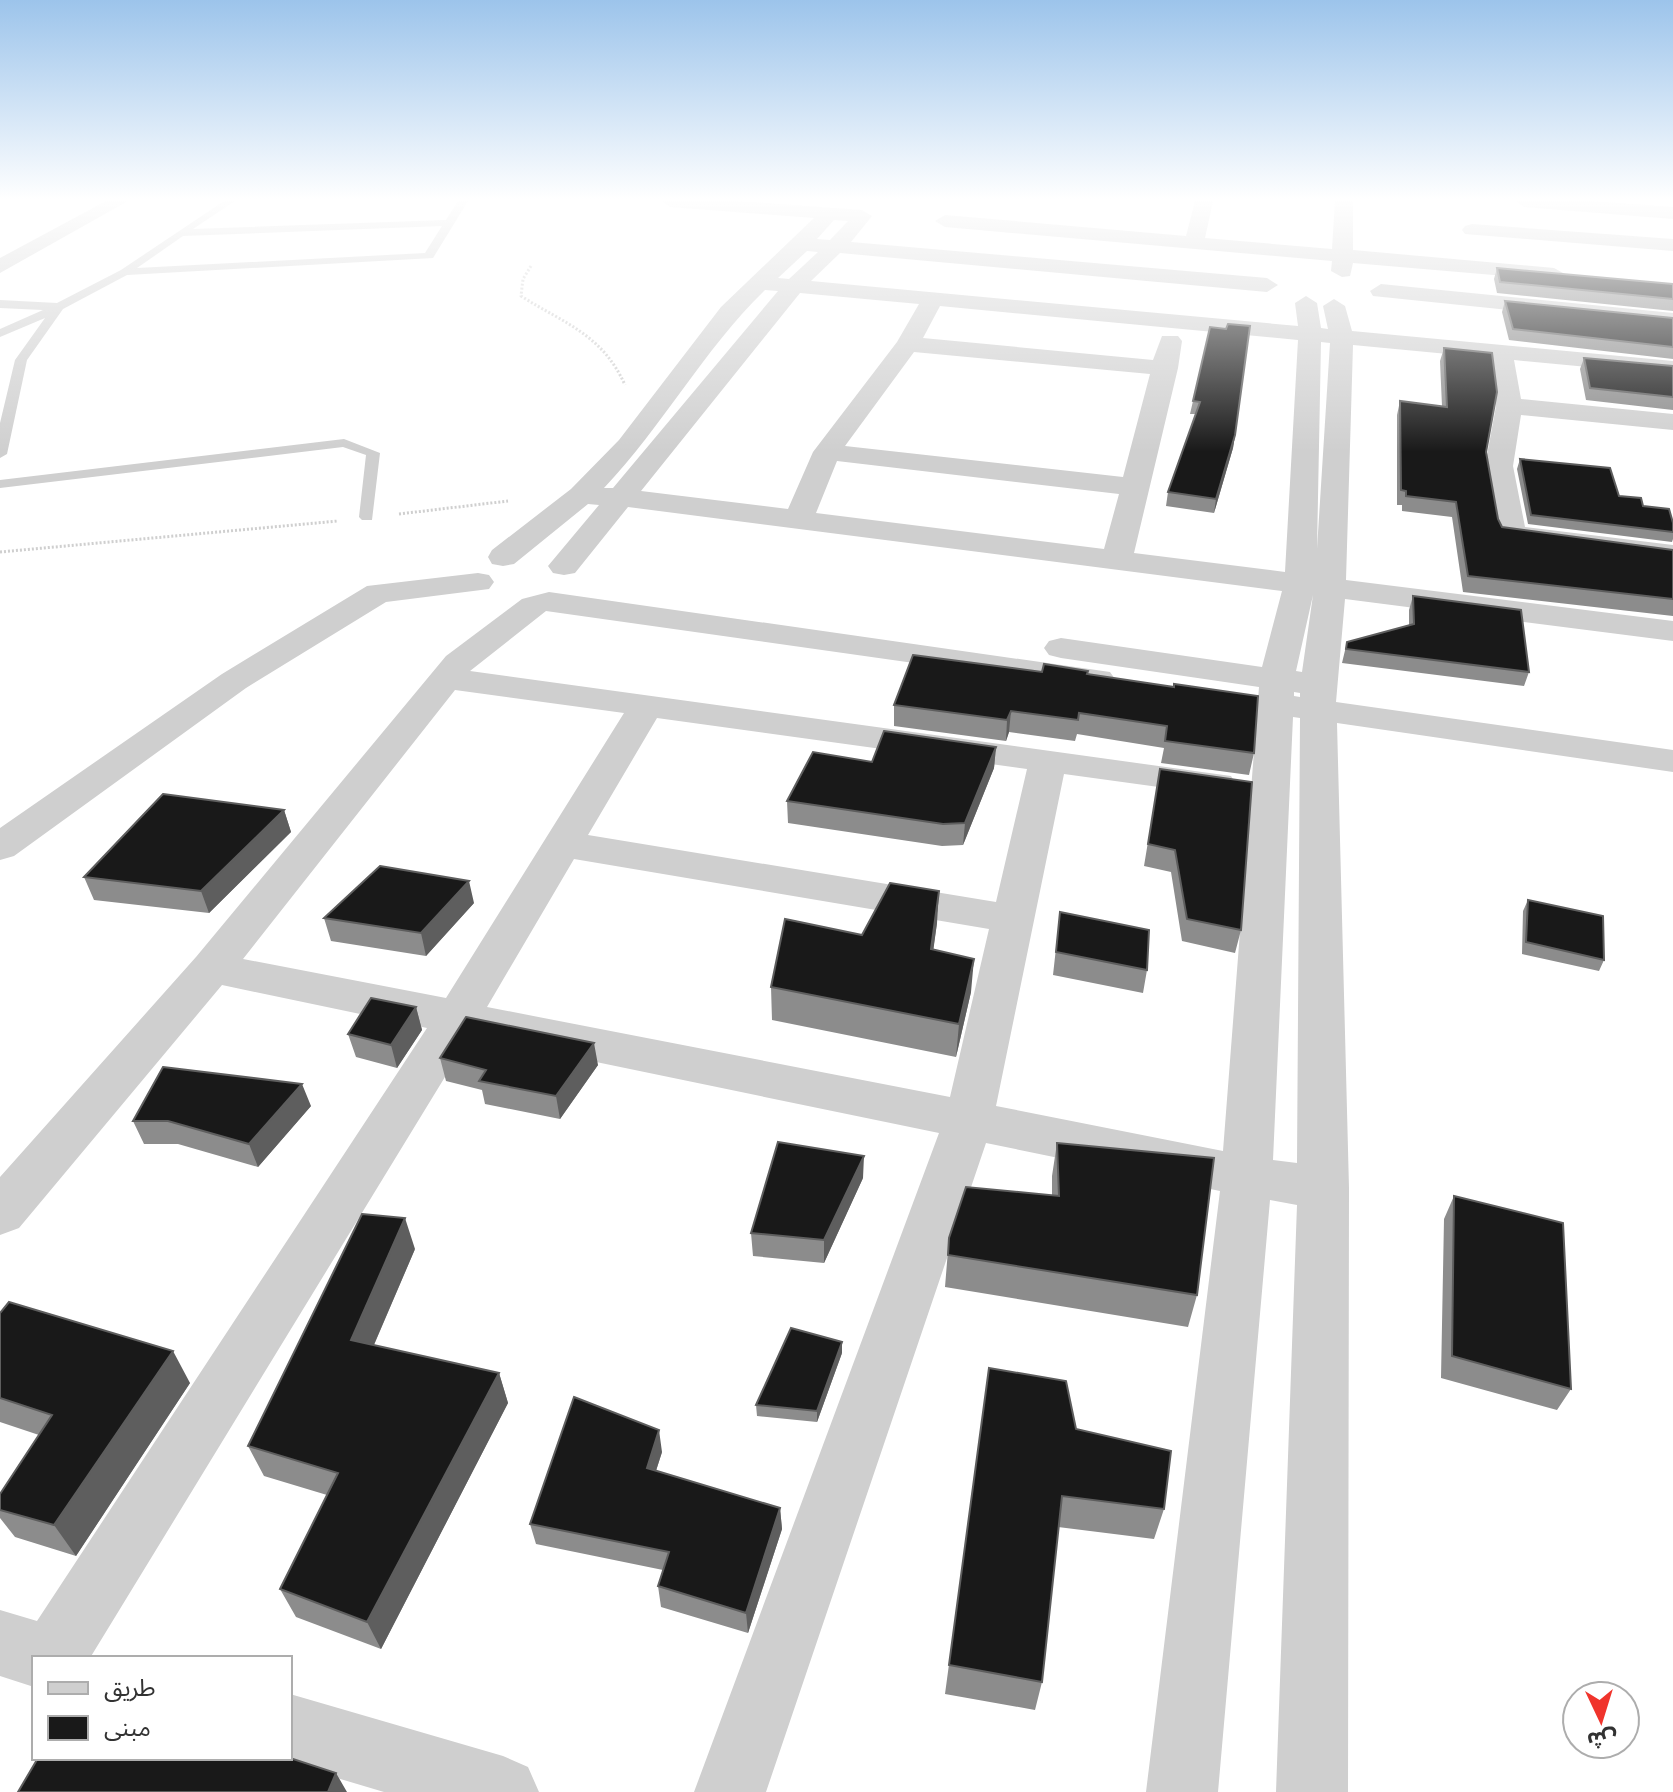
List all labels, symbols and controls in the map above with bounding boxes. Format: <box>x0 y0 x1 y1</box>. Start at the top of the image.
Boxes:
legend <box>32 1656 292 1760</box>
text: طريق <box>104 1673 156 1703</box>
north arrow <box>1561 1680 1641 1760</box>
text: مبنى <box>104 1713 151 1743</box>
text: ش <box>1586 1725 1618 1754</box>

